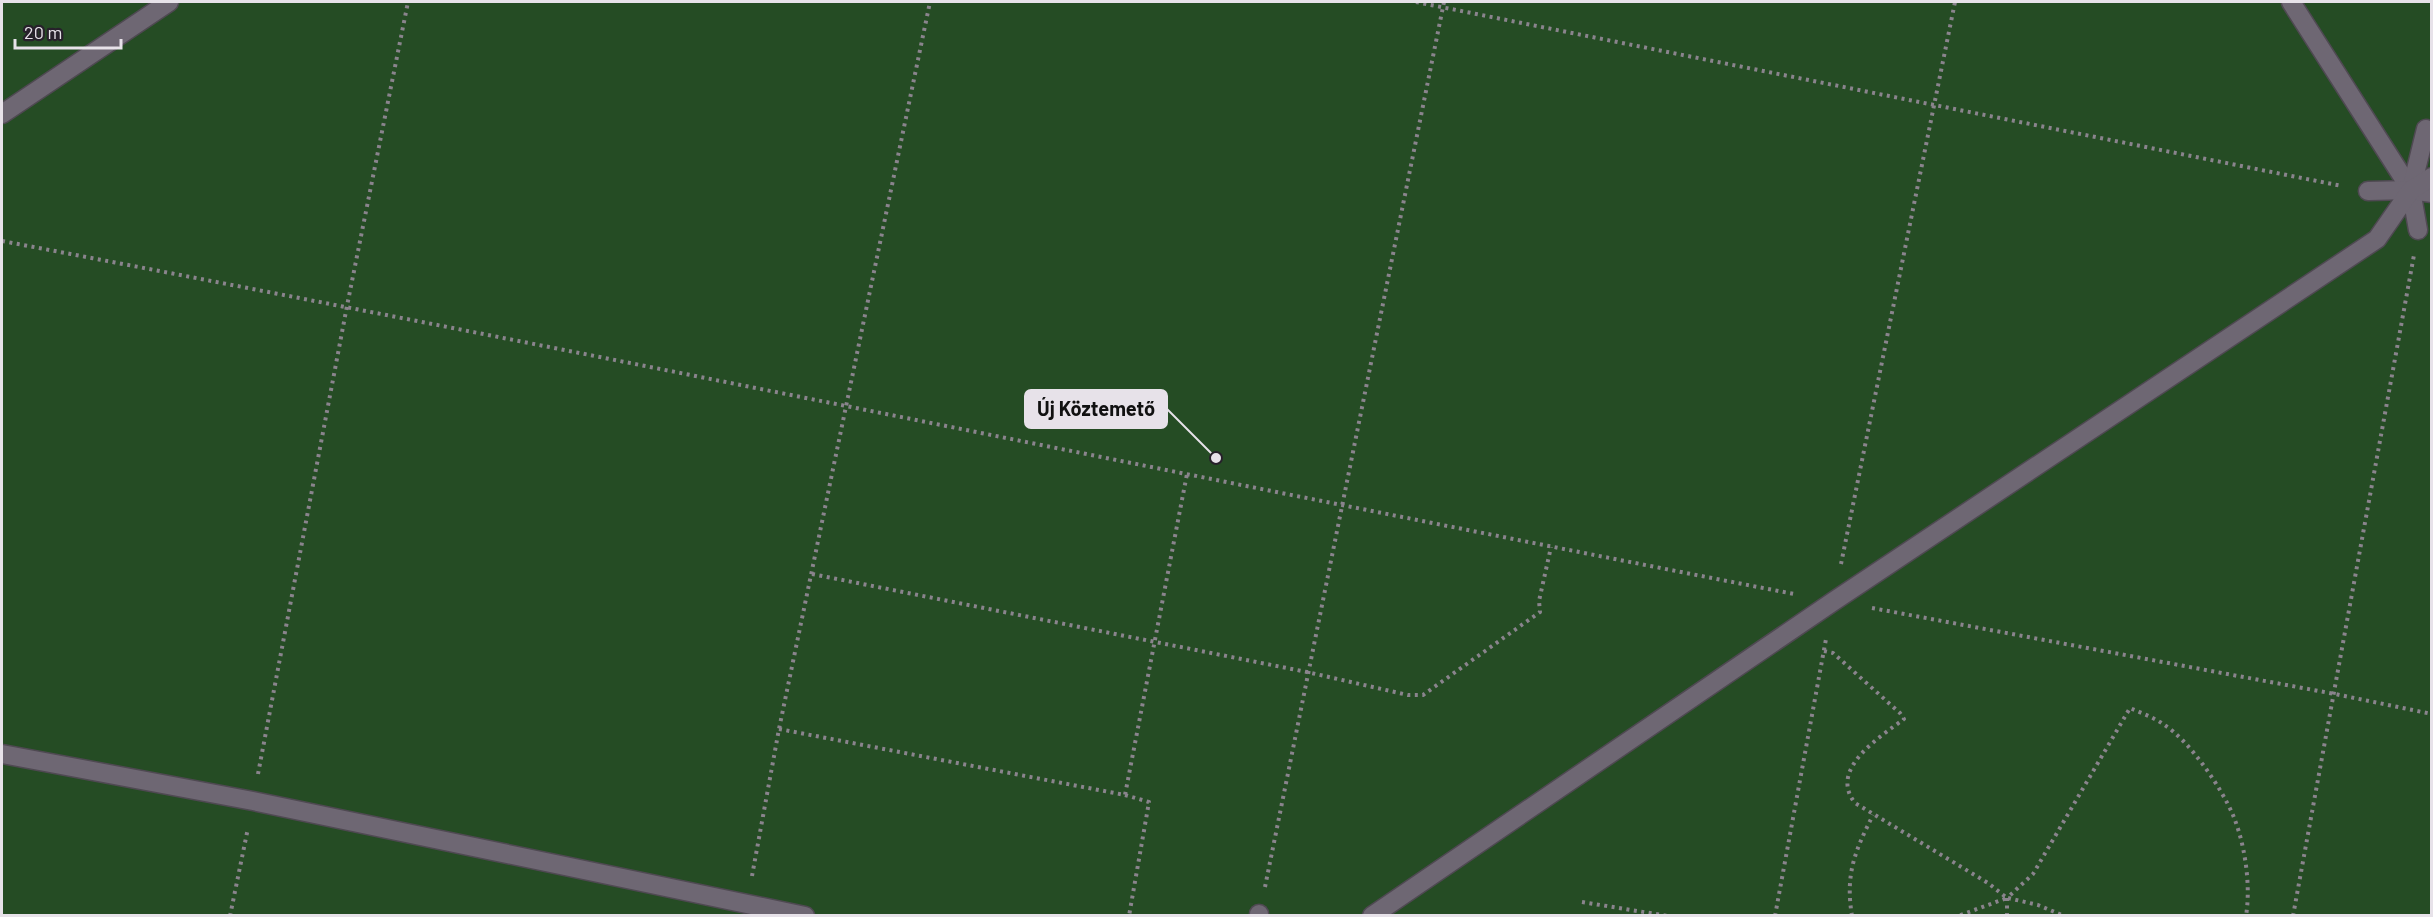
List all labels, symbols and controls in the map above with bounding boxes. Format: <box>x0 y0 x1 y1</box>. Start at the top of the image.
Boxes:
scale bar <box>15 12 122 50</box>
text: 20 m <box>24 21 62 43</box>
callout: Új Köztemető <box>1025 390 1167 428</box>
text: Új Köztemető <box>1037 396 1155 420</box>

